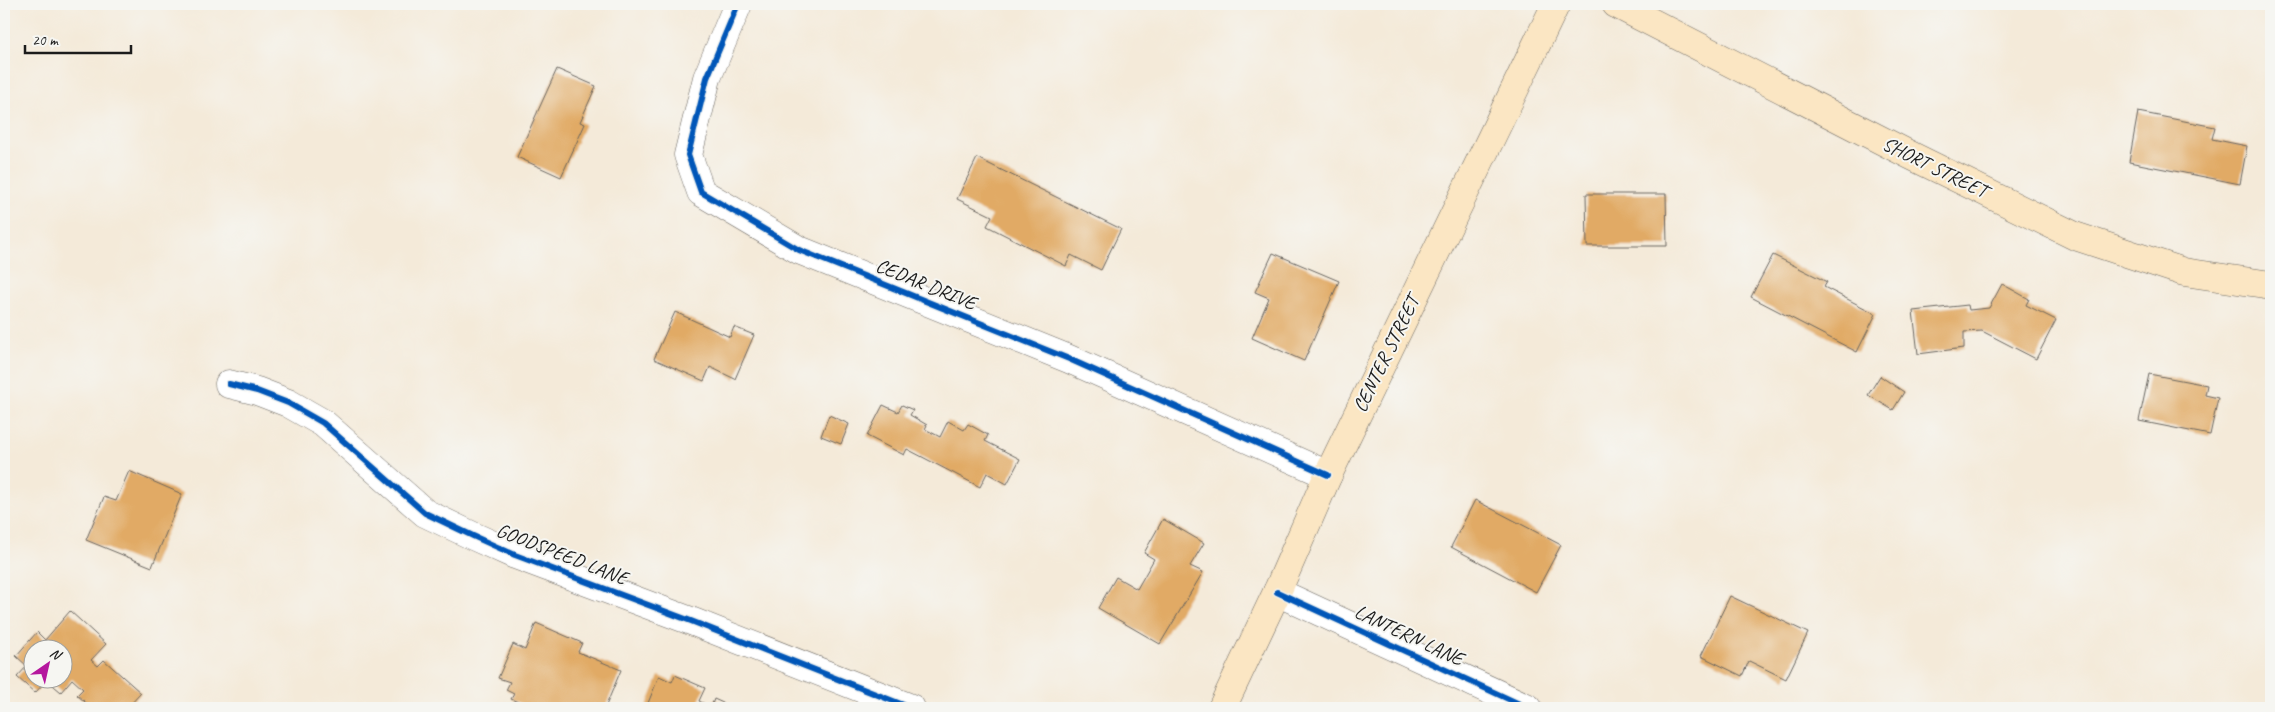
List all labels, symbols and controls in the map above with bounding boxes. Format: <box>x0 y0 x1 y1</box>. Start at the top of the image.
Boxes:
scale bar <box>25 22 131 54</box>
text: 20 m <box>32 31 59 50</box>
street label: SHORT STREET <box>1878 131 1996 205</box>
street label: CEDAR DRIVE <box>872 253 982 316</box>
street label: CENTER STREET <box>1347 288 1427 416</box>
street label: GOODSPEED LANE <box>493 518 634 592</box>
street label: LANTERN LANE <box>1351 599 1470 672</box>
north arrow <box>22 640 72 690</box>
text: N <box>47 644 65 664</box>

